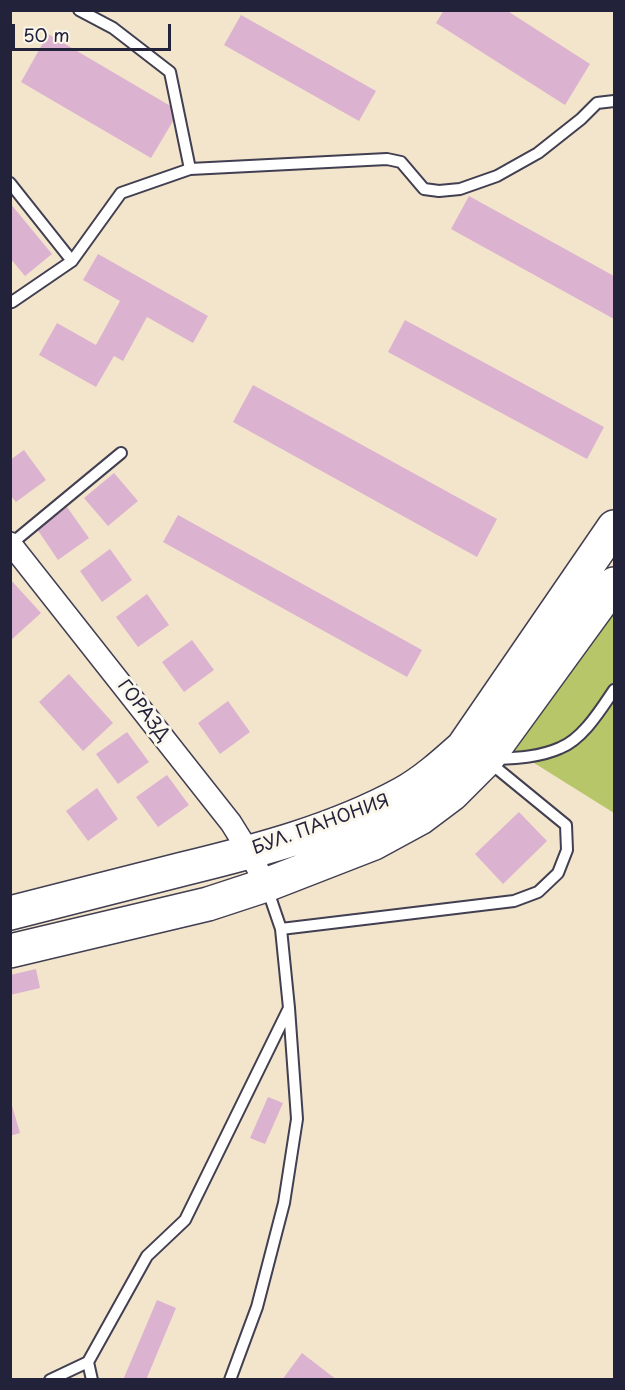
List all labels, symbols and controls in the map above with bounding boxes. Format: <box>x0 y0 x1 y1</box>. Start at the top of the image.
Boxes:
scale bar <box>15 12 174 50</box>
text: 50 m <box>23 21 70 48</box>
street label: ГОРАЗД <box>112 676 174 746</box>
street label: БУЛ. ПАНОНИЯ <box>250 790 392 860</box>

